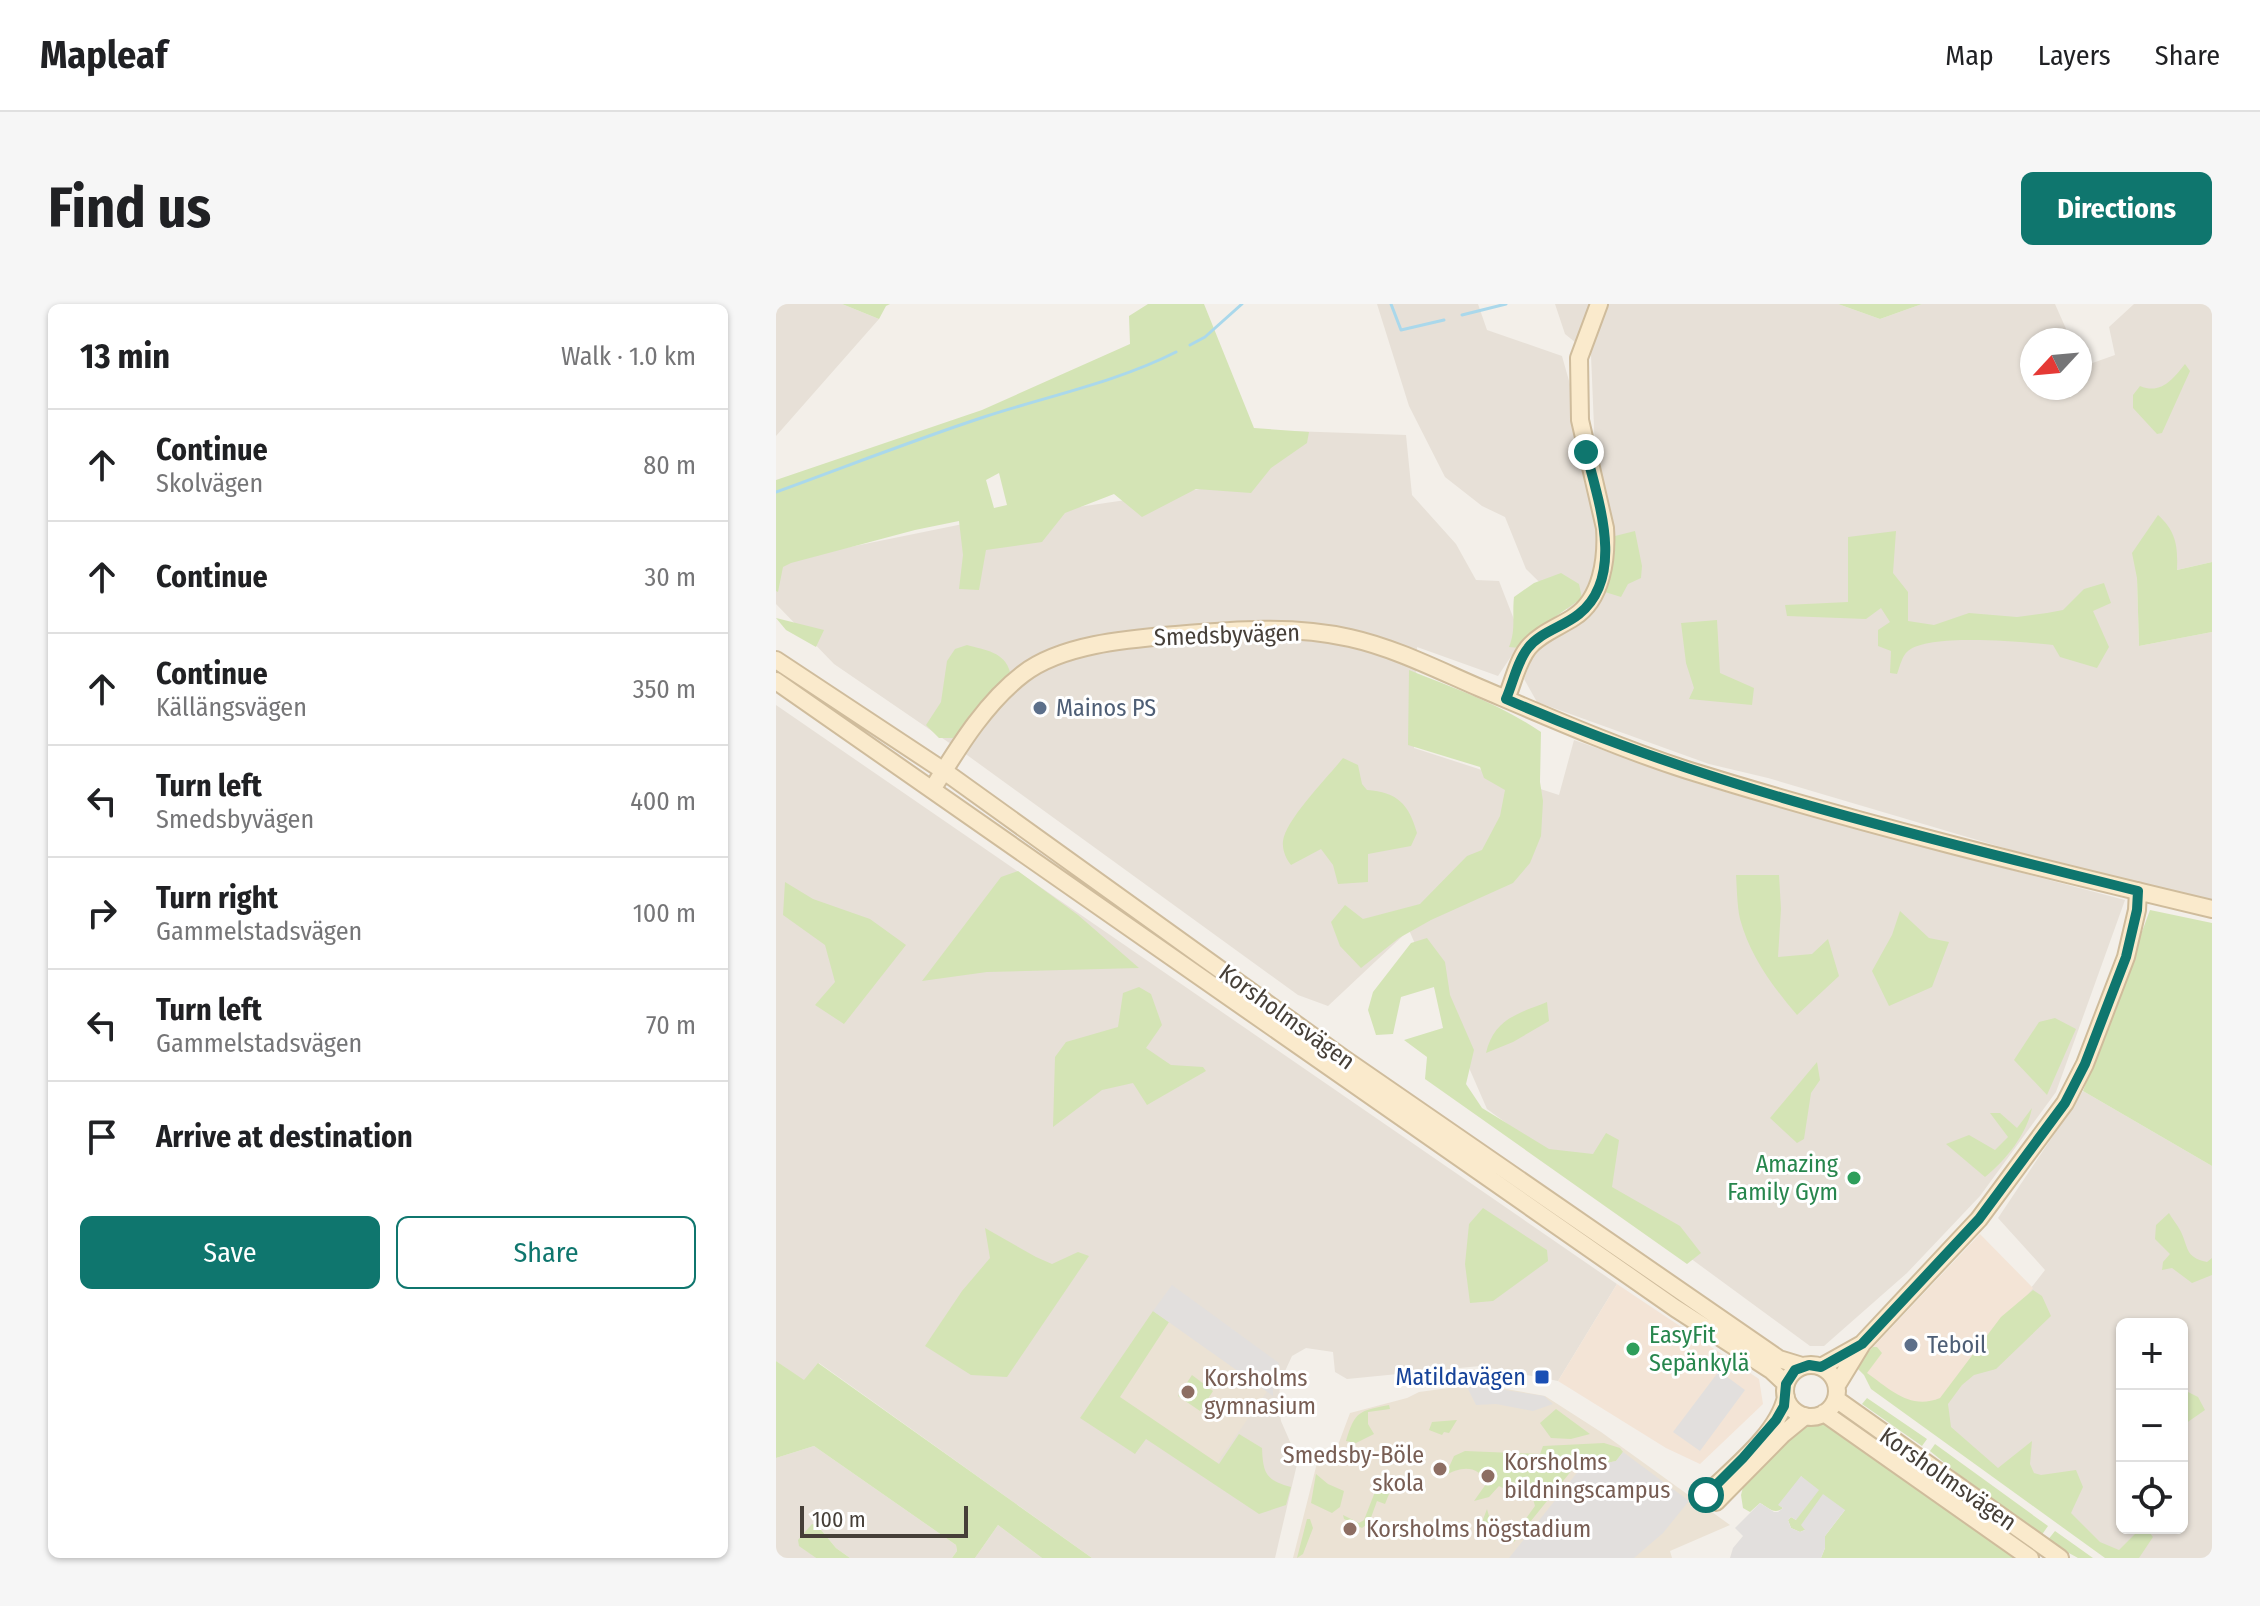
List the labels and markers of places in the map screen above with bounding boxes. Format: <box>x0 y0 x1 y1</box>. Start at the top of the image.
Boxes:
place label: Mainos PS <box>1056 694 1156 722</box>
marker: Mainos PS <box>1031 699 1049 717</box>
place label: Amazing Family Gym <box>1727 1150 1839 1206</box>
marker: Amazing Family Gym <box>1845 1169 1863 1187</box>
place label: EasyFit Sepänkylä <box>1649 1321 1750 1377</box>
place label: Teboil <box>1927 1331 1986 1359</box>
marker: Teboil <box>1902 1336 1920 1354</box>
marker: EasyFit Sepänkylä <box>1624 1340 1642 1358</box>
place label: Matildavägen <box>1396 1363 1526 1391</box>
place label: Korsholms gymnasium <box>1204 1364 1316 1420</box>
marker: Matildavägen <box>1533 1368 1551 1386</box>
marker: Korsholms gymnasium <box>1179 1383 1197 1401</box>
place label: Smedsby-Böle skola <box>1283 1441 1424 1497</box>
place label: Korsholms bildningscampus <box>1504 1448 1670 1504</box>
marker: Smedsby-Böle skola <box>1431 1460 1449 1478</box>
marker: Korsholms bildningscampus <box>1479 1467 1497 1485</box>
place label: Korsholms högstadium <box>1366 1515 1591 1543</box>
marker: Korsholms högstadium <box>1341 1520 1359 1538</box>

